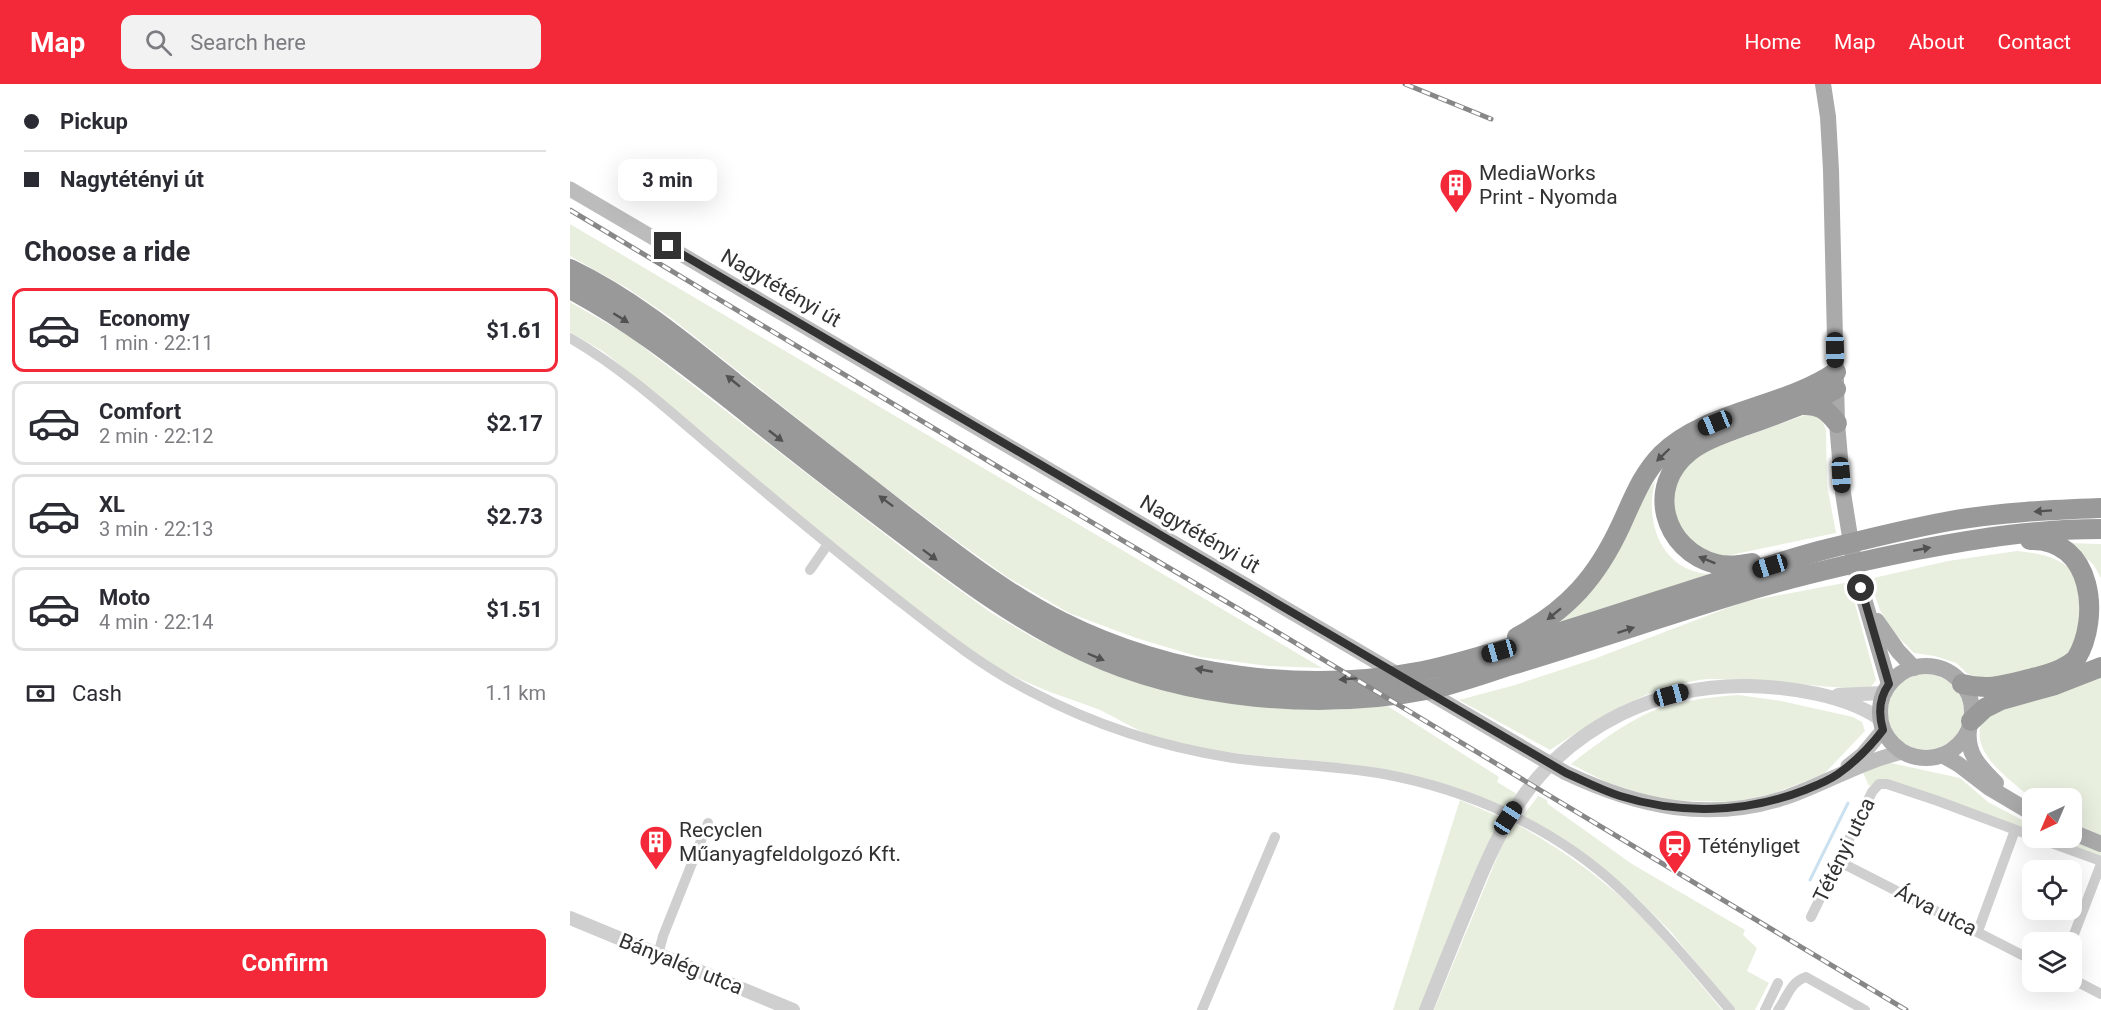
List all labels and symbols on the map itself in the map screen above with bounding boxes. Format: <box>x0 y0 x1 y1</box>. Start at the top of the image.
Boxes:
callout: 3 min <box>618 159 718 201</box>
place label: MediaWorks Print - Nyomda <box>1479 161 1618 209</box>
building icon: MediaWorks Print - Nyomda <box>1438 167 1474 214</box>
route end <box>654 232 681 259</box>
street label: Nagytétényi út <box>717 244 845 332</box>
one-way arrow <box>613 313 629 324</box>
car <box>1826 332 1844 368</box>
one-way arrow <box>725 375 740 388</box>
car <box>1695 408 1735 438</box>
one-way arrow <box>768 430 783 442</box>
one-way arrow <box>1656 447 1670 461</box>
car <box>1831 456 1851 494</box>
street label: Nagytétényi út <box>1136 490 1264 578</box>
one-way arrow <box>878 495 894 508</box>
one-way arrow <box>2033 506 2052 516</box>
one-way arrow <box>1912 544 1931 553</box>
one-way arrow <box>922 549 938 561</box>
car <box>1750 552 1790 580</box>
one-way arrow <box>1697 555 1715 565</box>
route start <box>1847 574 1874 601</box>
one-way arrow <box>1547 607 1562 619</box>
one-way arrow <box>1617 625 1635 634</box>
car <box>1479 637 1519 665</box>
one-way arrow <box>1087 652 1105 662</box>
one-way arrow <box>1195 665 1214 674</box>
one-way arrow <box>1338 675 1357 684</box>
car <box>1651 682 1691 708</box>
north arrow <box>2022 788 2082 848</box>
street label: Tétényi utca <box>1808 794 1880 906</box>
car <box>1491 798 1525 838</box>
place label: Recyclen Műanyagfeldolgozó Kft. <box>679 818 901 866</box>
building icon: Recyclen Műanyagfeldolgozó Kft. <box>638 824 674 871</box>
station icon: Tétényliget <box>1657 828 1693 875</box>
place label: Tétényliget <box>1698 834 1800 858</box>
street label: Árva utca <box>1891 879 1981 941</box>
street label: Bányalég utca <box>616 928 746 1000</box>

